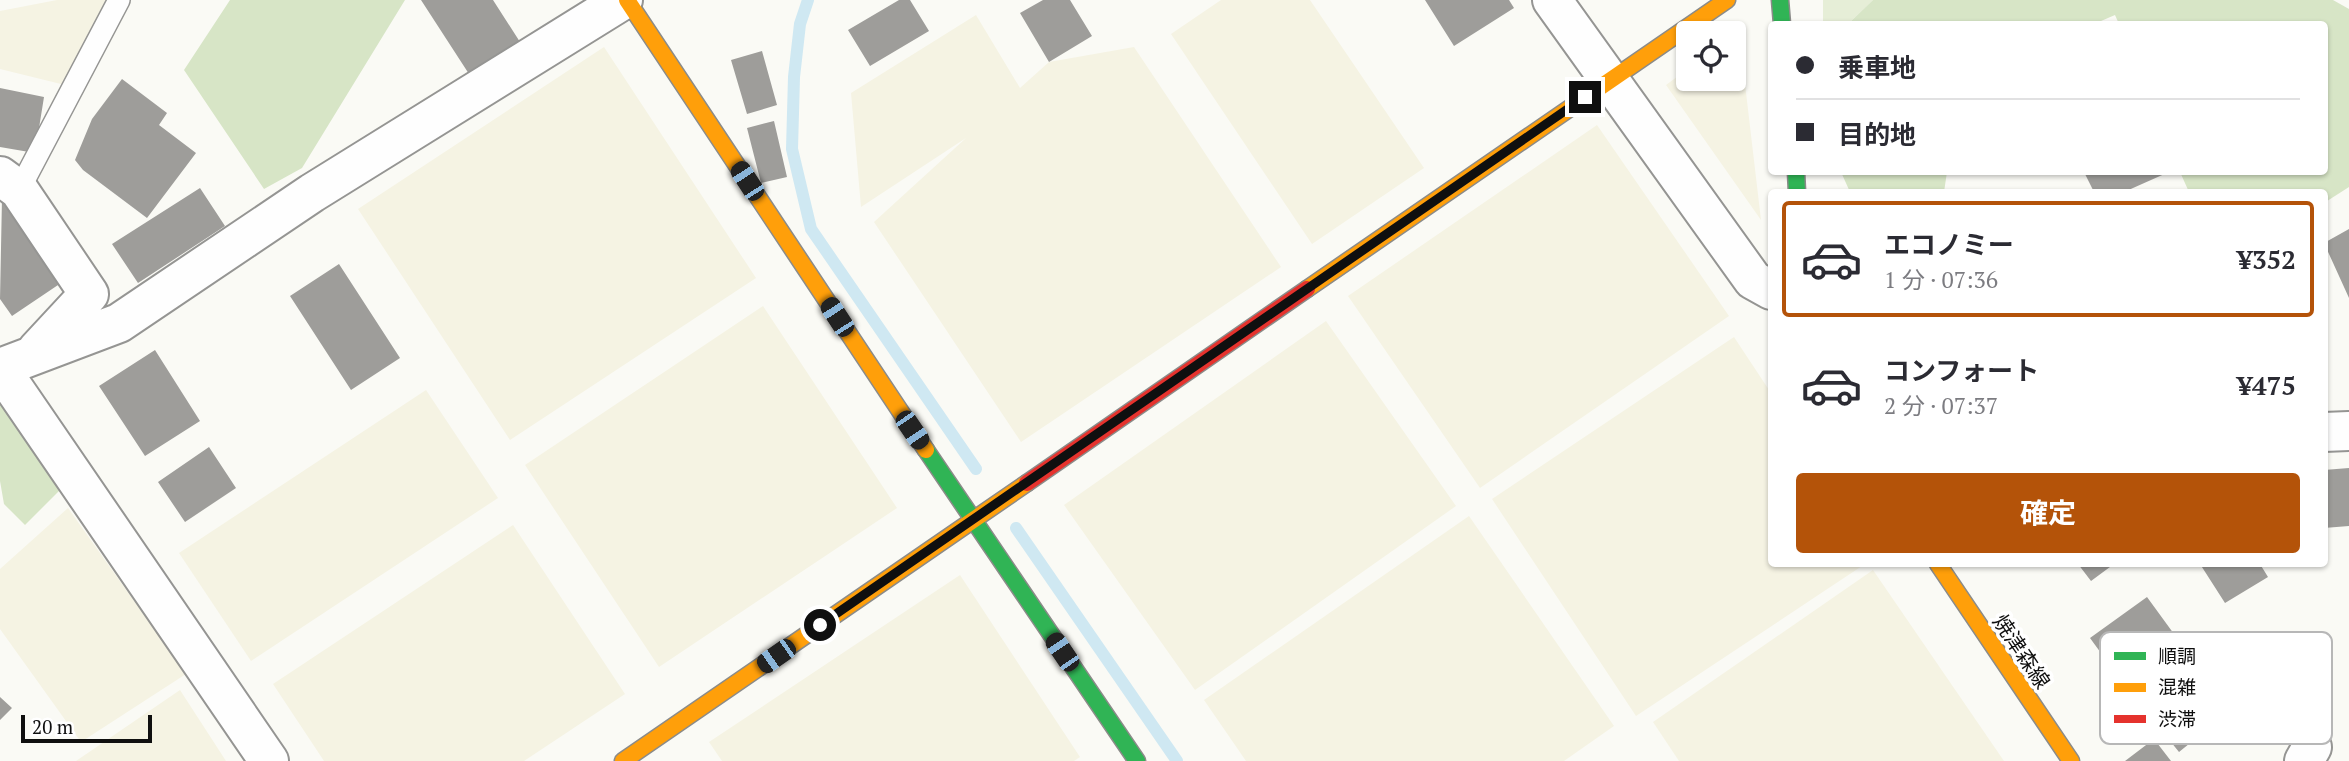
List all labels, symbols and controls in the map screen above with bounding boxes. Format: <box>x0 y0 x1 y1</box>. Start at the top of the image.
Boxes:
map controls <box>1676 21 1746 91</box>
button: locate <box>1676 21 1746 91</box>
text: 乗車地 <box>1838 50 1916 84</box>
route end <box>1569 81 1601 113</box>
text: 目的地 <box>1838 117 1916 151</box>
car <box>727 158 768 204</box>
text: エコノミー <box>1884 227 2014 261</box>
icon: car <box>1800 228 1863 291</box>
text: ¥352 <box>2237 242 2296 276</box>
text: 1 分 · 07:36 <box>1884 264 1998 295</box>
car <box>817 294 858 340</box>
text: コンフォート <box>1884 353 2039 387</box>
icon: car <box>1800 354 1863 417</box>
text: ¥475 <box>2237 368 2296 402</box>
text: 2 分 · 07:37 <box>1884 390 1998 421</box>
car <box>892 407 933 453</box>
button: 確定 <box>1796 473 2300 553</box>
street label: 焼津森線 <box>1987 608 2057 694</box>
route start <box>804 609 836 641</box>
car <box>1042 629 1083 675</box>
legend <box>2100 632 2332 744</box>
car <box>753 635 800 677</box>
text: 順調 <box>2158 643 2196 668</box>
text: 混雑 <box>2158 674 2196 699</box>
text: 渋滞 <box>2158 706 2196 731</box>
scale bar <box>21 712 152 744</box>
text: 20 m <box>32 714 73 739</box>

